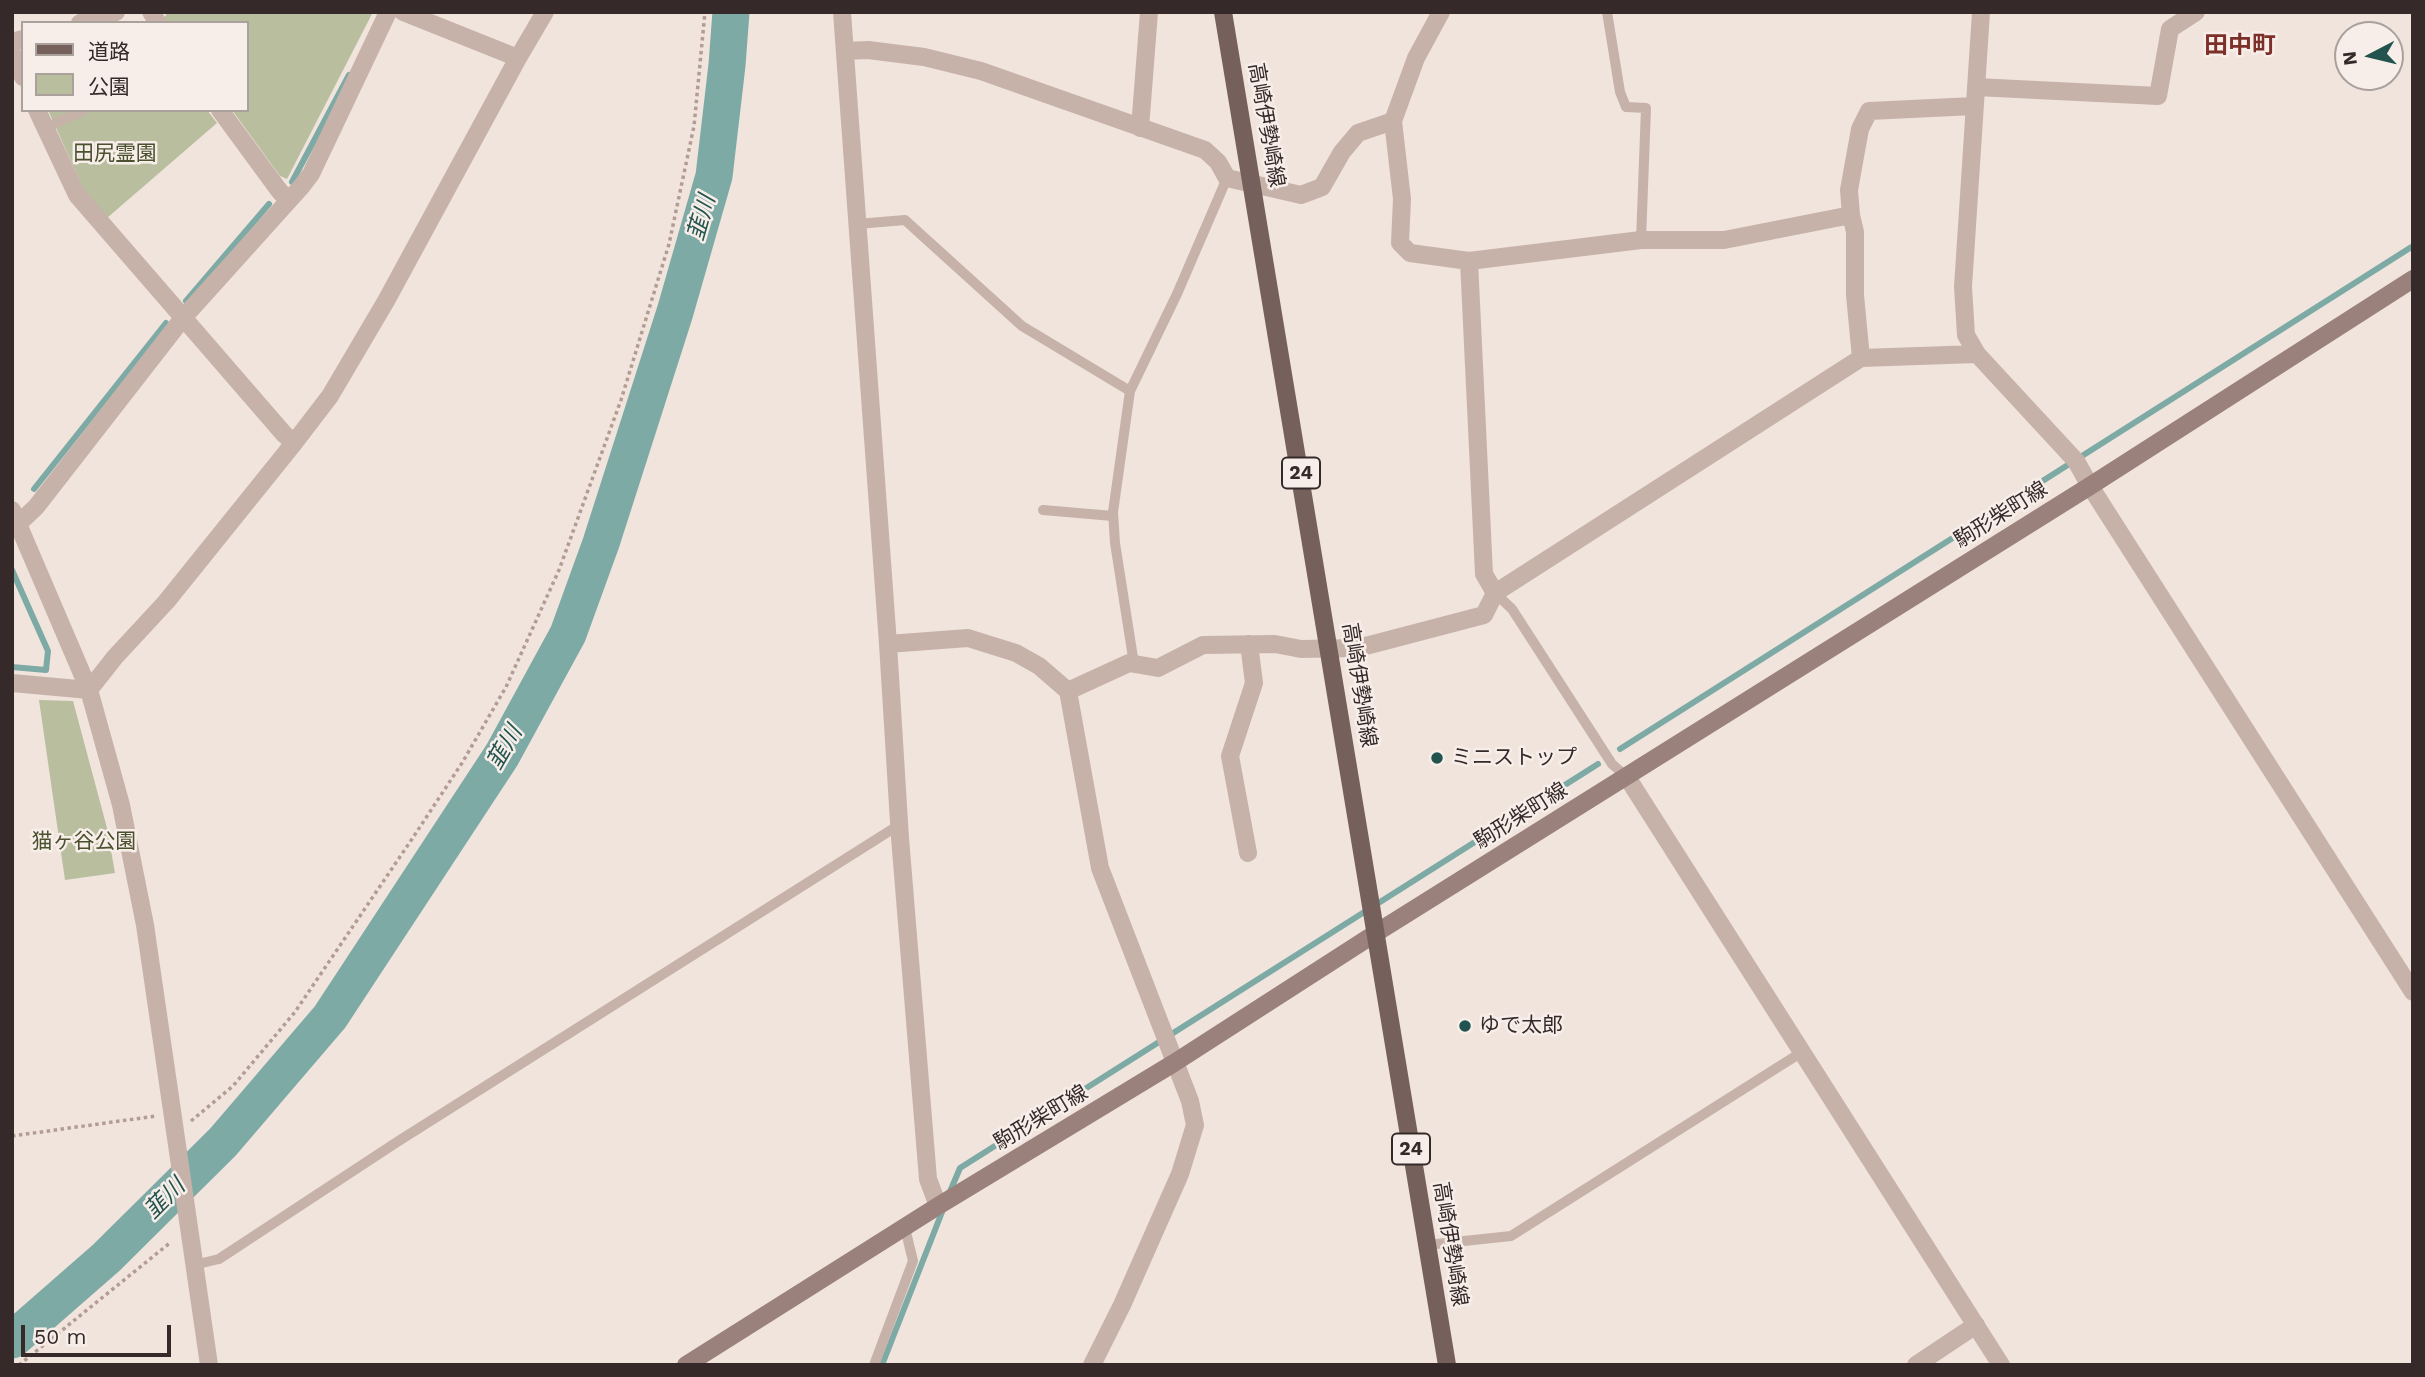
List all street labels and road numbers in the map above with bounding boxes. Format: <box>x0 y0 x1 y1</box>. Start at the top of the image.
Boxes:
street label: 高崎伊勢崎線 <box>1243 61 1289 189</box>
road number: 24 <box>1282 458 1320 488</box>
street label: 駒形柴町線 <box>1950 476 2052 554</box>
street label: 高崎伊勢崎線 <box>1337 621 1381 749</box>
street label: 駒形柴町線 <box>1470 777 1572 855</box>
street label: 駒形柴町線 <box>990 1080 1092 1156</box>
road number: 24 <box>1392 1134 1430 1164</box>
street label: 高崎伊勢崎線 <box>1428 1180 1472 1308</box>

